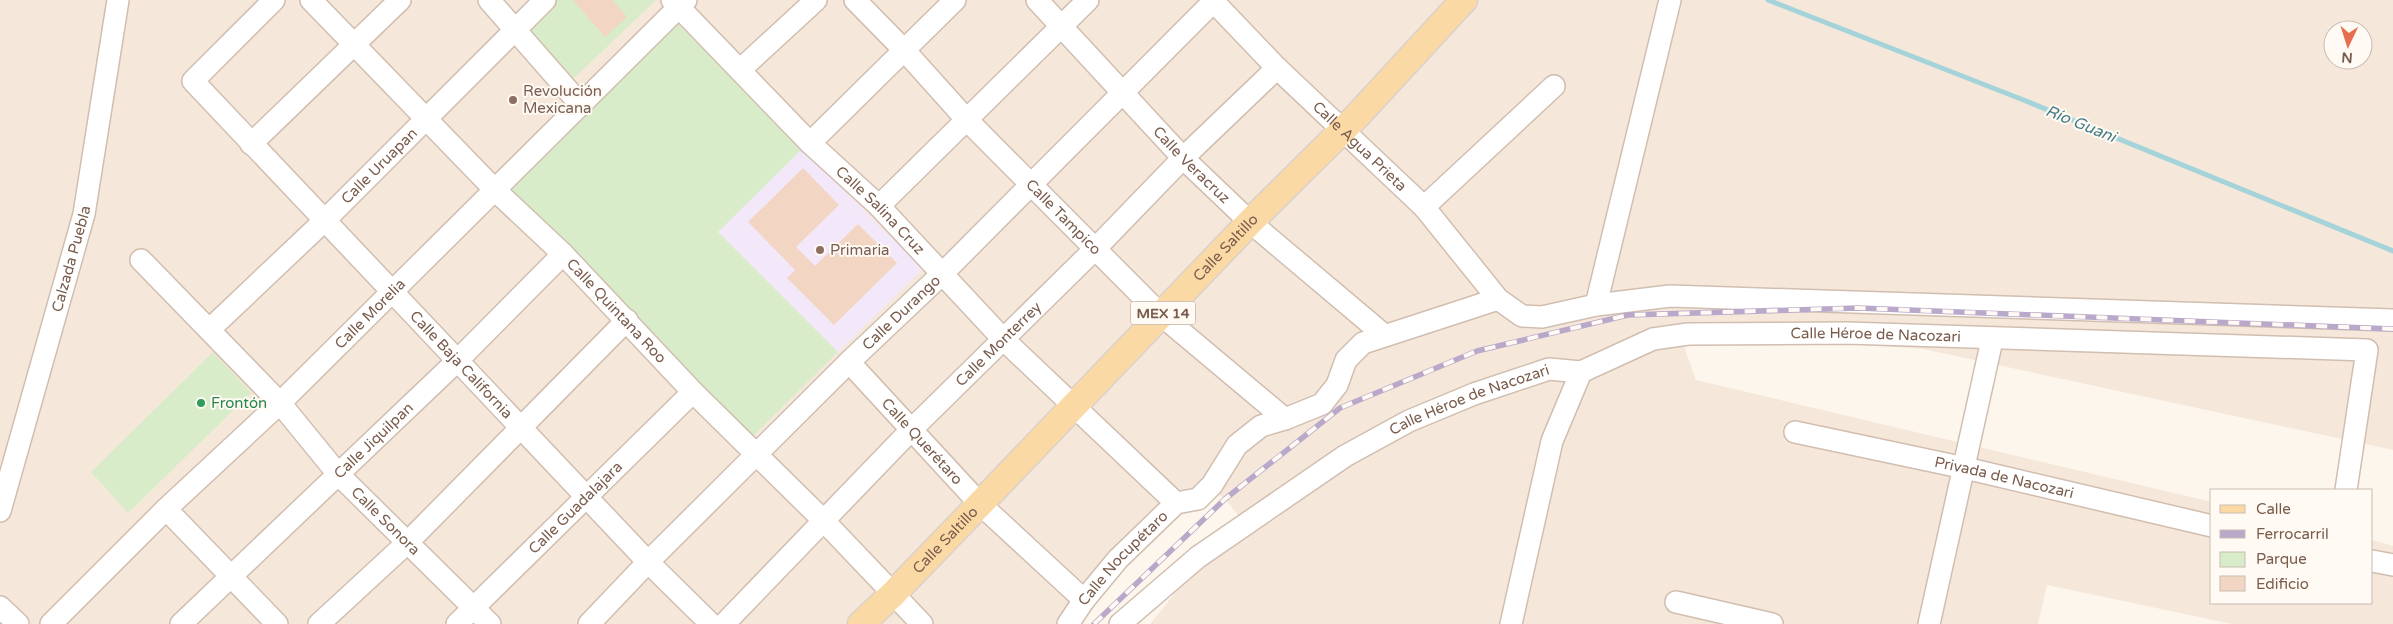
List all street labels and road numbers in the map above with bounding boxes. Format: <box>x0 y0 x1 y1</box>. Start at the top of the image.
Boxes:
street label: Calle Agua Prieta <box>1309 98 1411 195</box>
street label: Calle Veracruz <box>1149 123 1234 207</box>
street label: Calle Uruapan <box>337 124 421 208</box>
street label: Calle Salina Cruz <box>832 162 928 258</box>
street label: Calle Tampico <box>1022 175 1105 259</box>
street label: Calzada Puebla <box>48 205 94 314</box>
street label: Calle Saltillo <box>1189 210 1262 285</box>
street label: Calle Quintana Roo <box>563 255 670 367</box>
street label: Calle Durango <box>858 271 944 354</box>
street label: Calle Morelia <box>331 275 409 353</box>
street label: Calle Monterrey <box>952 298 1045 390</box>
road number: MEX 14 <box>1130 302 1196 324</box>
street label: Calle Baja California <box>406 307 517 422</box>
street label: Calle Héroe de Nacozari <box>1791 324 1961 346</box>
street label: Calle Héroe de Nacozari <box>1386 361 1551 439</box>
street label: Calle Querétaro <box>878 394 967 488</box>
street label: Calle Jiquilpan <box>330 399 417 482</box>
street label: Privada de Nacozari <box>1933 453 2076 502</box>
street label: Calle Guadalajara <box>525 458 626 558</box>
street label: Calle Sonora <box>347 483 424 559</box>
street label: Calle Saltillo <box>909 503 982 577</box>
street label: Calle Nocupétaro <box>1074 507 1172 609</box>

